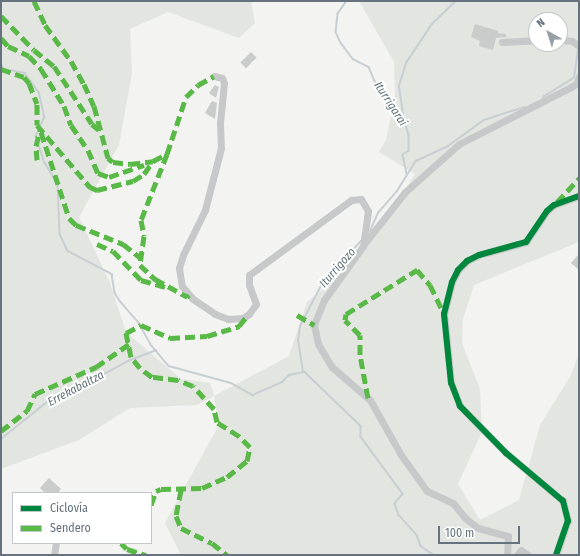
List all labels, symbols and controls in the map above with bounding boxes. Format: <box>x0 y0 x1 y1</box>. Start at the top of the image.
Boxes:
north arrow <box>528 12 568 52</box>
text: N <box>534 16 547 30</box>
water label: Iturrigarai <box>370 79 410 129</box>
water label: Iturrigozo <box>317 245 359 291</box>
water label: Errekabaltza <box>45 368 107 410</box>
legend <box>12 492 152 544</box>
text: Ciclovía <box>50 501 88 515</box>
scale bar <box>440 518 522 544</box>
text: Sendero <box>50 521 91 535</box>
text: 100 m <box>445 526 474 540</box>

